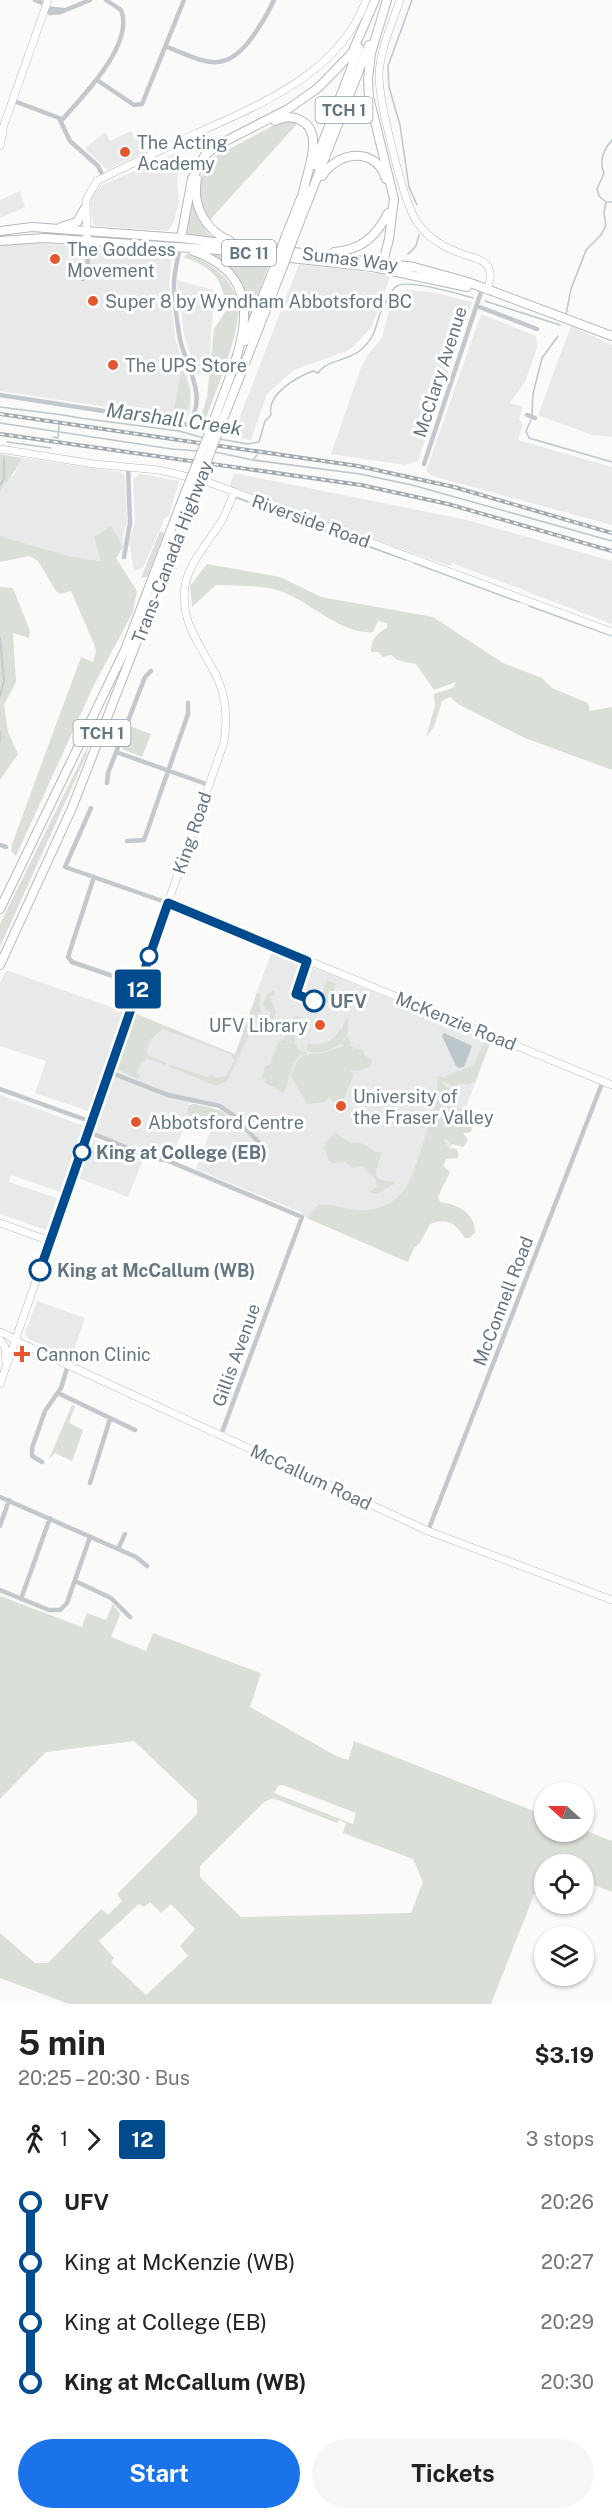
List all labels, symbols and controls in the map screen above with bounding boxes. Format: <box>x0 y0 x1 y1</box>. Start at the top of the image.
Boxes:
road number: TCH 1 <box>316 97 372 123</box>
place label: The Acting Academy <box>137 132 228 174</box>
marker: The Acting Academy <box>118 145 132 159</box>
place label: The Goddess Movement <box>67 239 176 281</box>
road number: BC 11 <box>222 240 276 266</box>
street label: Sumas Way <box>301 243 400 275</box>
marker: The Goddess Movement <box>48 252 62 266</box>
place label: Super 8 by Wyndham Abbotsford BC <box>105 291 412 312</box>
marker: Super 8 by Wyndham Abbotsford BC <box>86 294 100 308</box>
street label: McClary Avenue <box>409 304 471 440</box>
place label: The UPS Store <box>125 355 247 376</box>
marker: The UPS Store <box>106 358 120 372</box>
water label: Marshall Creek <box>105 398 243 440</box>
street label: Trans-Canada Highway <box>127 457 217 646</box>
street label: Riverside Road <box>249 490 373 552</box>
road number: TCH 1 <box>74 720 130 746</box>
street label: King Road <box>168 789 216 877</box>
unlabelled marker <box>140 947 158 965</box>
line badge: 12 <box>111 970 165 1008</box>
text: 12 <box>127 977 149 1002</box>
street label: McKenzie Road <box>393 987 519 1055</box>
marker: UFV <box>303 990 325 1012</box>
place label: UFV <box>330 991 367 1012</box>
place label: UFV Library <box>209 1015 308 1036</box>
marker: UFV Library <box>313 1018 327 1032</box>
place label: University of the Fraser Valley <box>353 1086 494 1128</box>
marker: University of the Fraser Valley <box>334 1099 348 1113</box>
place label: Abbotsford Centre <box>148 1112 304 1133</box>
marker: Abbotsford Centre <box>129 1115 143 1129</box>
place label: King at College (EB) <box>96 1142 267 1163</box>
marker: King at College (EB) <box>73 1143 91 1161</box>
street label: McConnell Road <box>469 1233 537 1369</box>
marker: King at McCallum (WB) <box>29 1259 51 1281</box>
place label: King at McCallum (WB) <box>57 1260 255 1281</box>
street label: Gillis Avenue <box>208 1301 264 1409</box>
place label: Cannon Clinic <box>36 1344 151 1365</box>
marker: Cannon Clinic <box>13 1345 31 1363</box>
street label: McCallum Road <box>247 1440 375 1514</box>
north arrow <box>534 1782 594 1842</box>
map controls <box>534 1782 594 1986</box>
button: locate <box>534 1854 594 1914</box>
button: layers <box>534 1926 594 1986</box>
text: 5 min <box>18 2024 106 2062</box>
text: $3.19 <box>535 2042 594 2068</box>
text: 20:25 – 20:30 · Bus <box>18 2066 190 2090</box>
icon: walk <box>18 2123 51 2156</box>
icon: forward <box>77 2123 110 2156</box>
text: 1 <box>60 2127 68 2151</box>
text: 12 <box>131 2127 153 2152</box>
text: 3 stops <box>526 2127 594 2151</box>
text: UFV <box>64 2189 109 2215</box>
text: 20:26 <box>541 2190 594 2214</box>
text: King at McKenzie (WB) <box>64 2249 295 2275</box>
text: 20:27 <box>541 2250 594 2274</box>
text: King at College (EB) <box>64 2309 267 2335</box>
text: 20:29 <box>541 2310 594 2334</box>
text: King at McCallum (WB) <box>64 2369 306 2395</box>
text: 20:30 <box>541 2370 594 2394</box>
button: Start <box>18 2439 300 2508</box>
button: Tickets <box>312 2439 594 2508</box>

